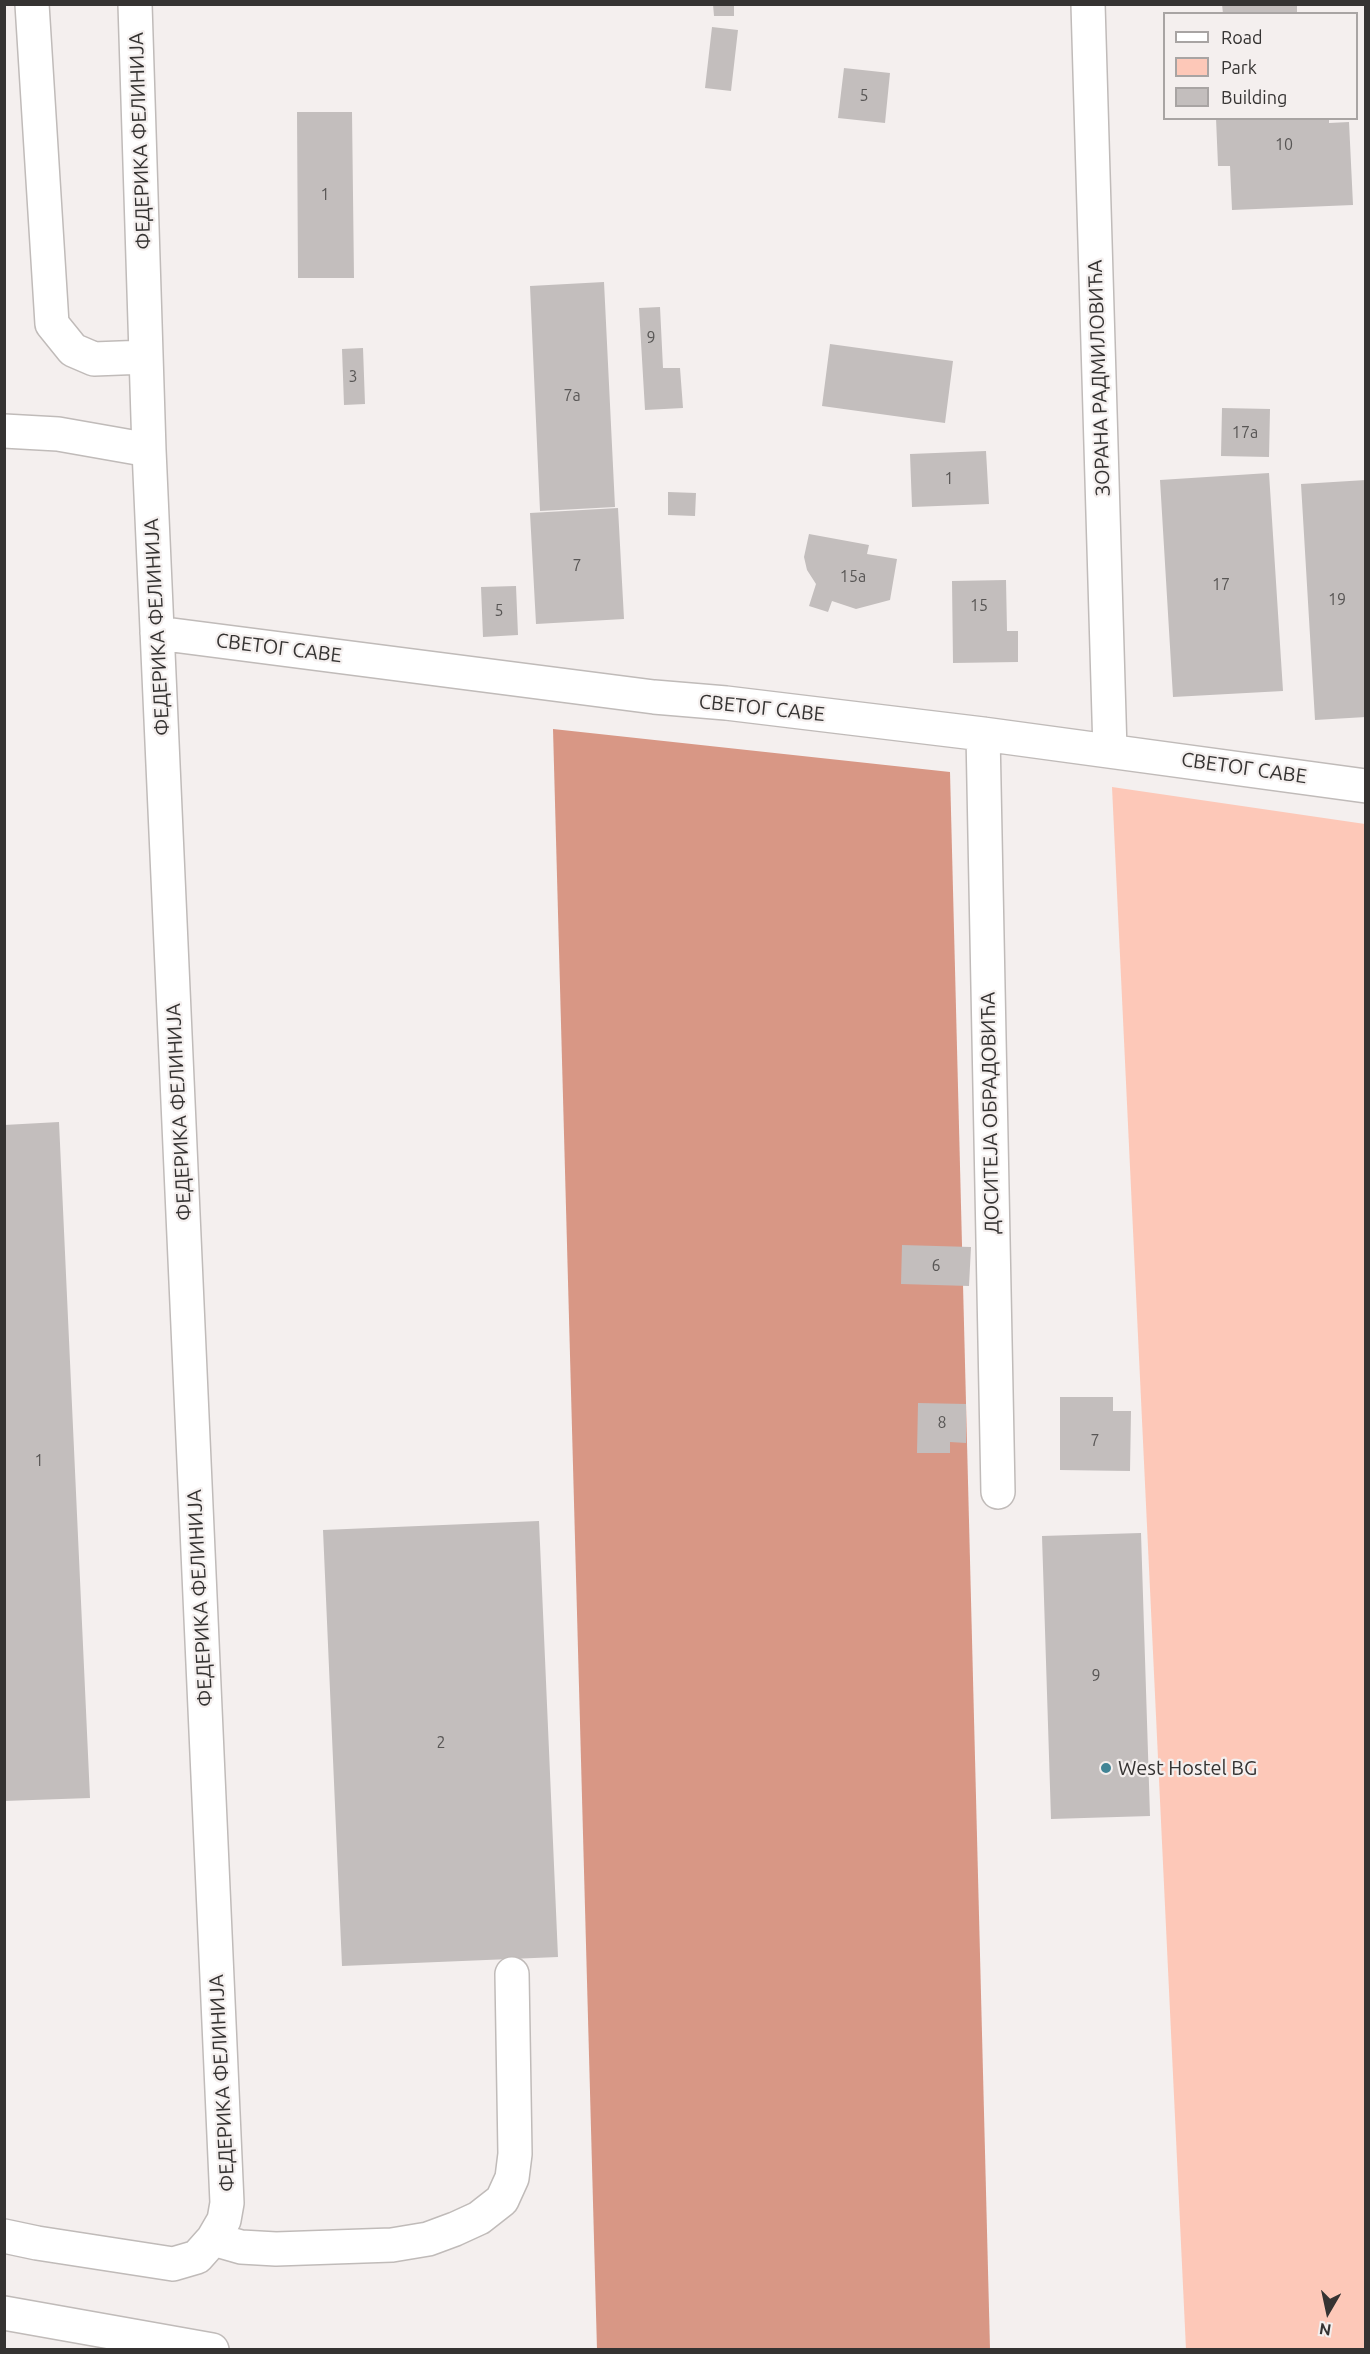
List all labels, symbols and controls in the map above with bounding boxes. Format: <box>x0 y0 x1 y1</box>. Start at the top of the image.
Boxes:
legend <box>1163 12 1358 120</box>
text: Road <box>1221 27 1263 47</box>
street label: ФЕДЕРИКА ФЕЛИНИЈА <box>124 32 156 250</box>
text: Park <box>1221 57 1257 77</box>
house number: 5 <box>859 86 869 106</box>
text: Building <box>1221 87 1287 107</box>
house number: 10 <box>1275 135 1293 155</box>
house number: 1 <box>320 185 330 205</box>
street label: ЗОРАНА РАДМИЛОВИЋА <box>1083 259 1115 497</box>
house number: 9 <box>646 328 656 348</box>
house number: 3 <box>348 367 358 387</box>
house number: 7a <box>563 386 581 406</box>
house number: 17a <box>1232 423 1258 443</box>
house number: 1 <box>944 469 954 489</box>
street label: ФЕДЕРИКА ФЕЛИНИЈА <box>139 518 175 736</box>
house number: 7 <box>572 556 582 576</box>
house number: 15a <box>840 567 866 587</box>
house number: 17 <box>1212 575 1230 595</box>
house number: 19 <box>1328 590 1346 610</box>
house number: 15 <box>970 596 988 616</box>
house number: 5 <box>494 601 504 621</box>
street label: СВЕТОГ САВЕ <box>215 628 343 668</box>
street label: СВЕТОГ САВЕ <box>698 689 826 727</box>
street label: СВЕТОГ САВЕ <box>1180 747 1308 789</box>
street label: ДОСИТЕЈА ОБРАДОВИЋА <box>976 992 1004 1234</box>
street label: ФЕДЕРИКА ФЕЛИНИЈА <box>161 1003 197 1221</box>
house number: 6 <box>931 1256 941 1276</box>
house number: 8 <box>937 1413 947 1433</box>
house number: 7 <box>1090 1431 1100 1451</box>
house number: 1 <box>34 1451 44 1471</box>
street label: ФЕДЕРИКА ФЕЛИНИЈА <box>182 1489 218 1707</box>
house number: 9 <box>1091 1666 1101 1686</box>
house number: 2 <box>436 1733 446 1753</box>
place label: West Hostel BG <box>1118 1756 1257 1780</box>
marker: West Hostel BG <box>1099 1761 1113 1775</box>
street label: ФЕДЕРИКА ФЕЛИНИЈА <box>204 1974 240 2192</box>
north arrow <box>1298 2282 1358 2342</box>
text: N <box>1318 2320 1332 2340</box>

